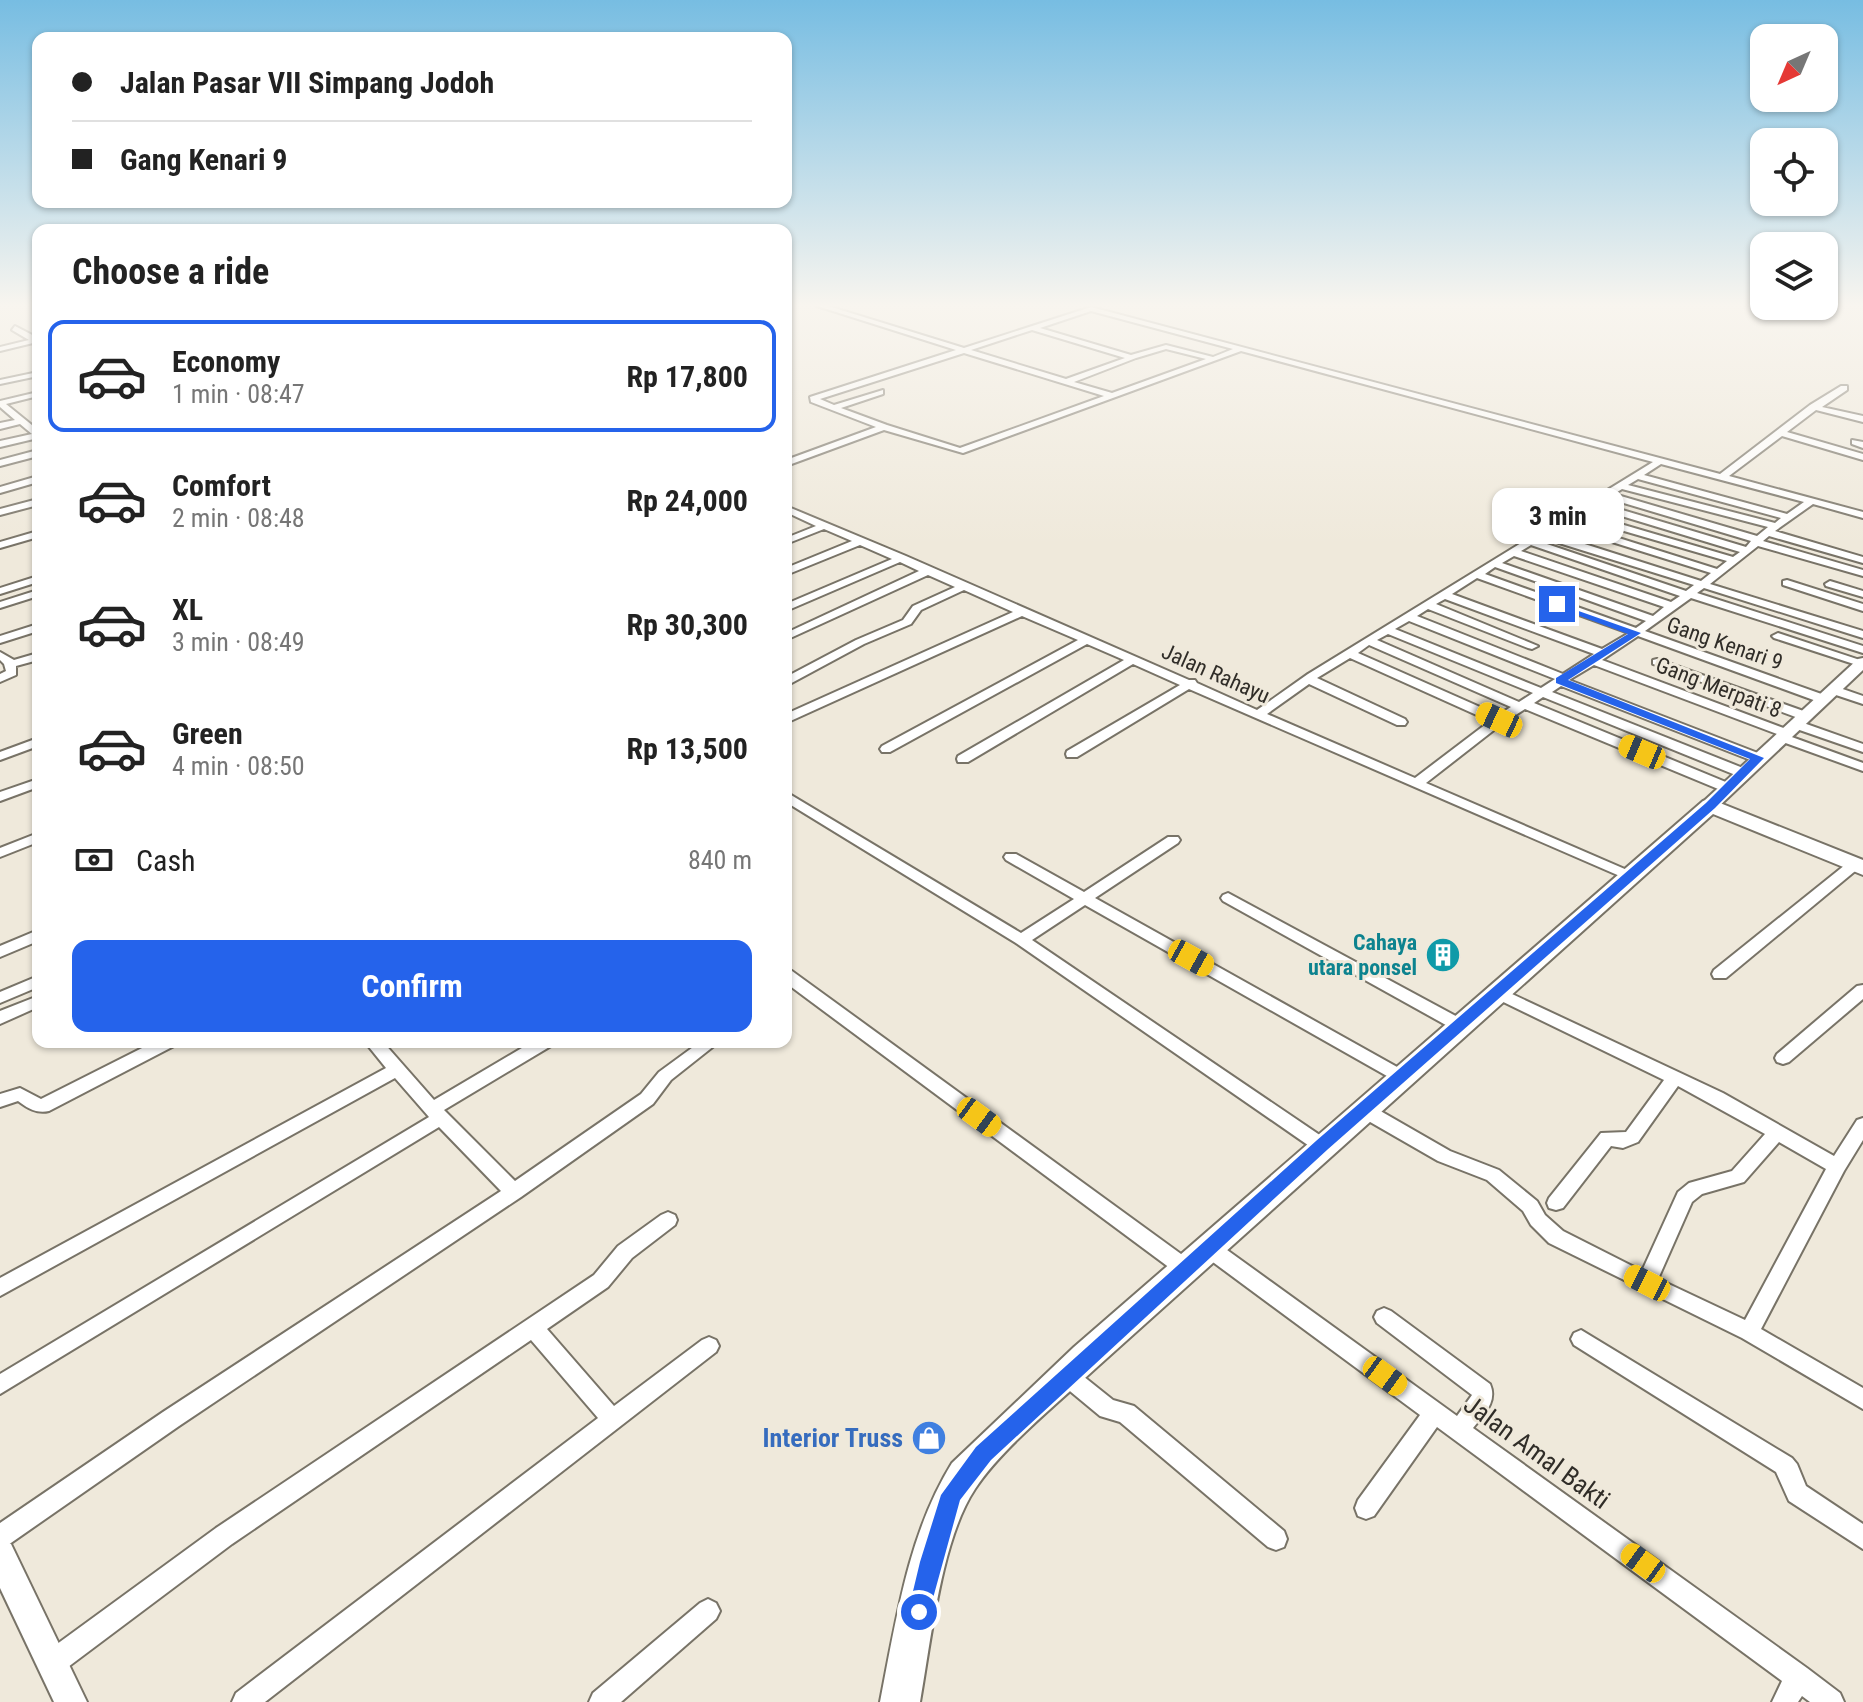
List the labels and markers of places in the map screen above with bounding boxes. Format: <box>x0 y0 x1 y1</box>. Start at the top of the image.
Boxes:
place label: Cahaya utara ponsel <box>1308 930 1417 980</box>
building icon: Cahaya utara ponsel <box>1424 936 1462 974</box>
shop icon: Interior Truss <box>910 1419 948 1457</box>
place label: Interior Truss <box>763 1423 903 1453</box>

